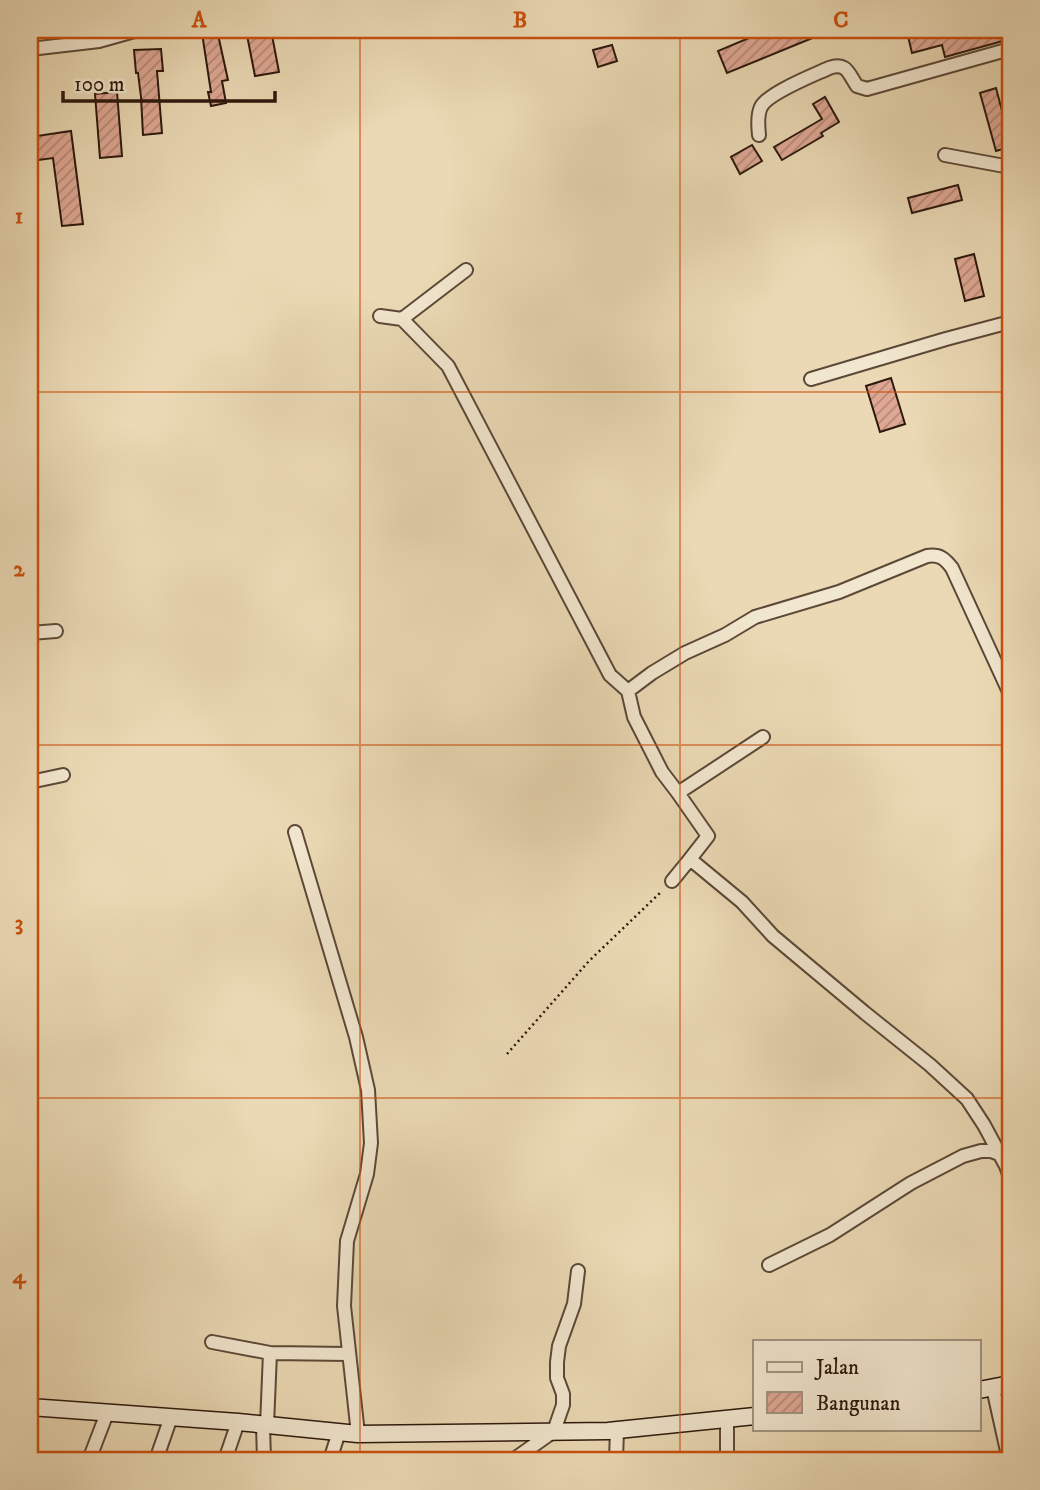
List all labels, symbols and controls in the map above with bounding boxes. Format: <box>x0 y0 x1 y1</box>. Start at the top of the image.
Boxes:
text: A <box>191 6 208 35</box>
text: B <box>513 6 527 35</box>
text: C <box>833 6 849 35</box>
scale bar <box>63 60 275 104</box>
text: 100 m <box>74 72 125 98</box>
text: 1 <box>15 202 23 231</box>
text: 2 <box>13 555 25 584</box>
text: 3 <box>15 909 23 938</box>
text: 4 <box>12 1262 27 1291</box>
legend <box>753 1340 981 1430</box>
text: Jalan <box>814 1355 859 1381</box>
text: Bangunan <box>816 1391 900 1417</box>

